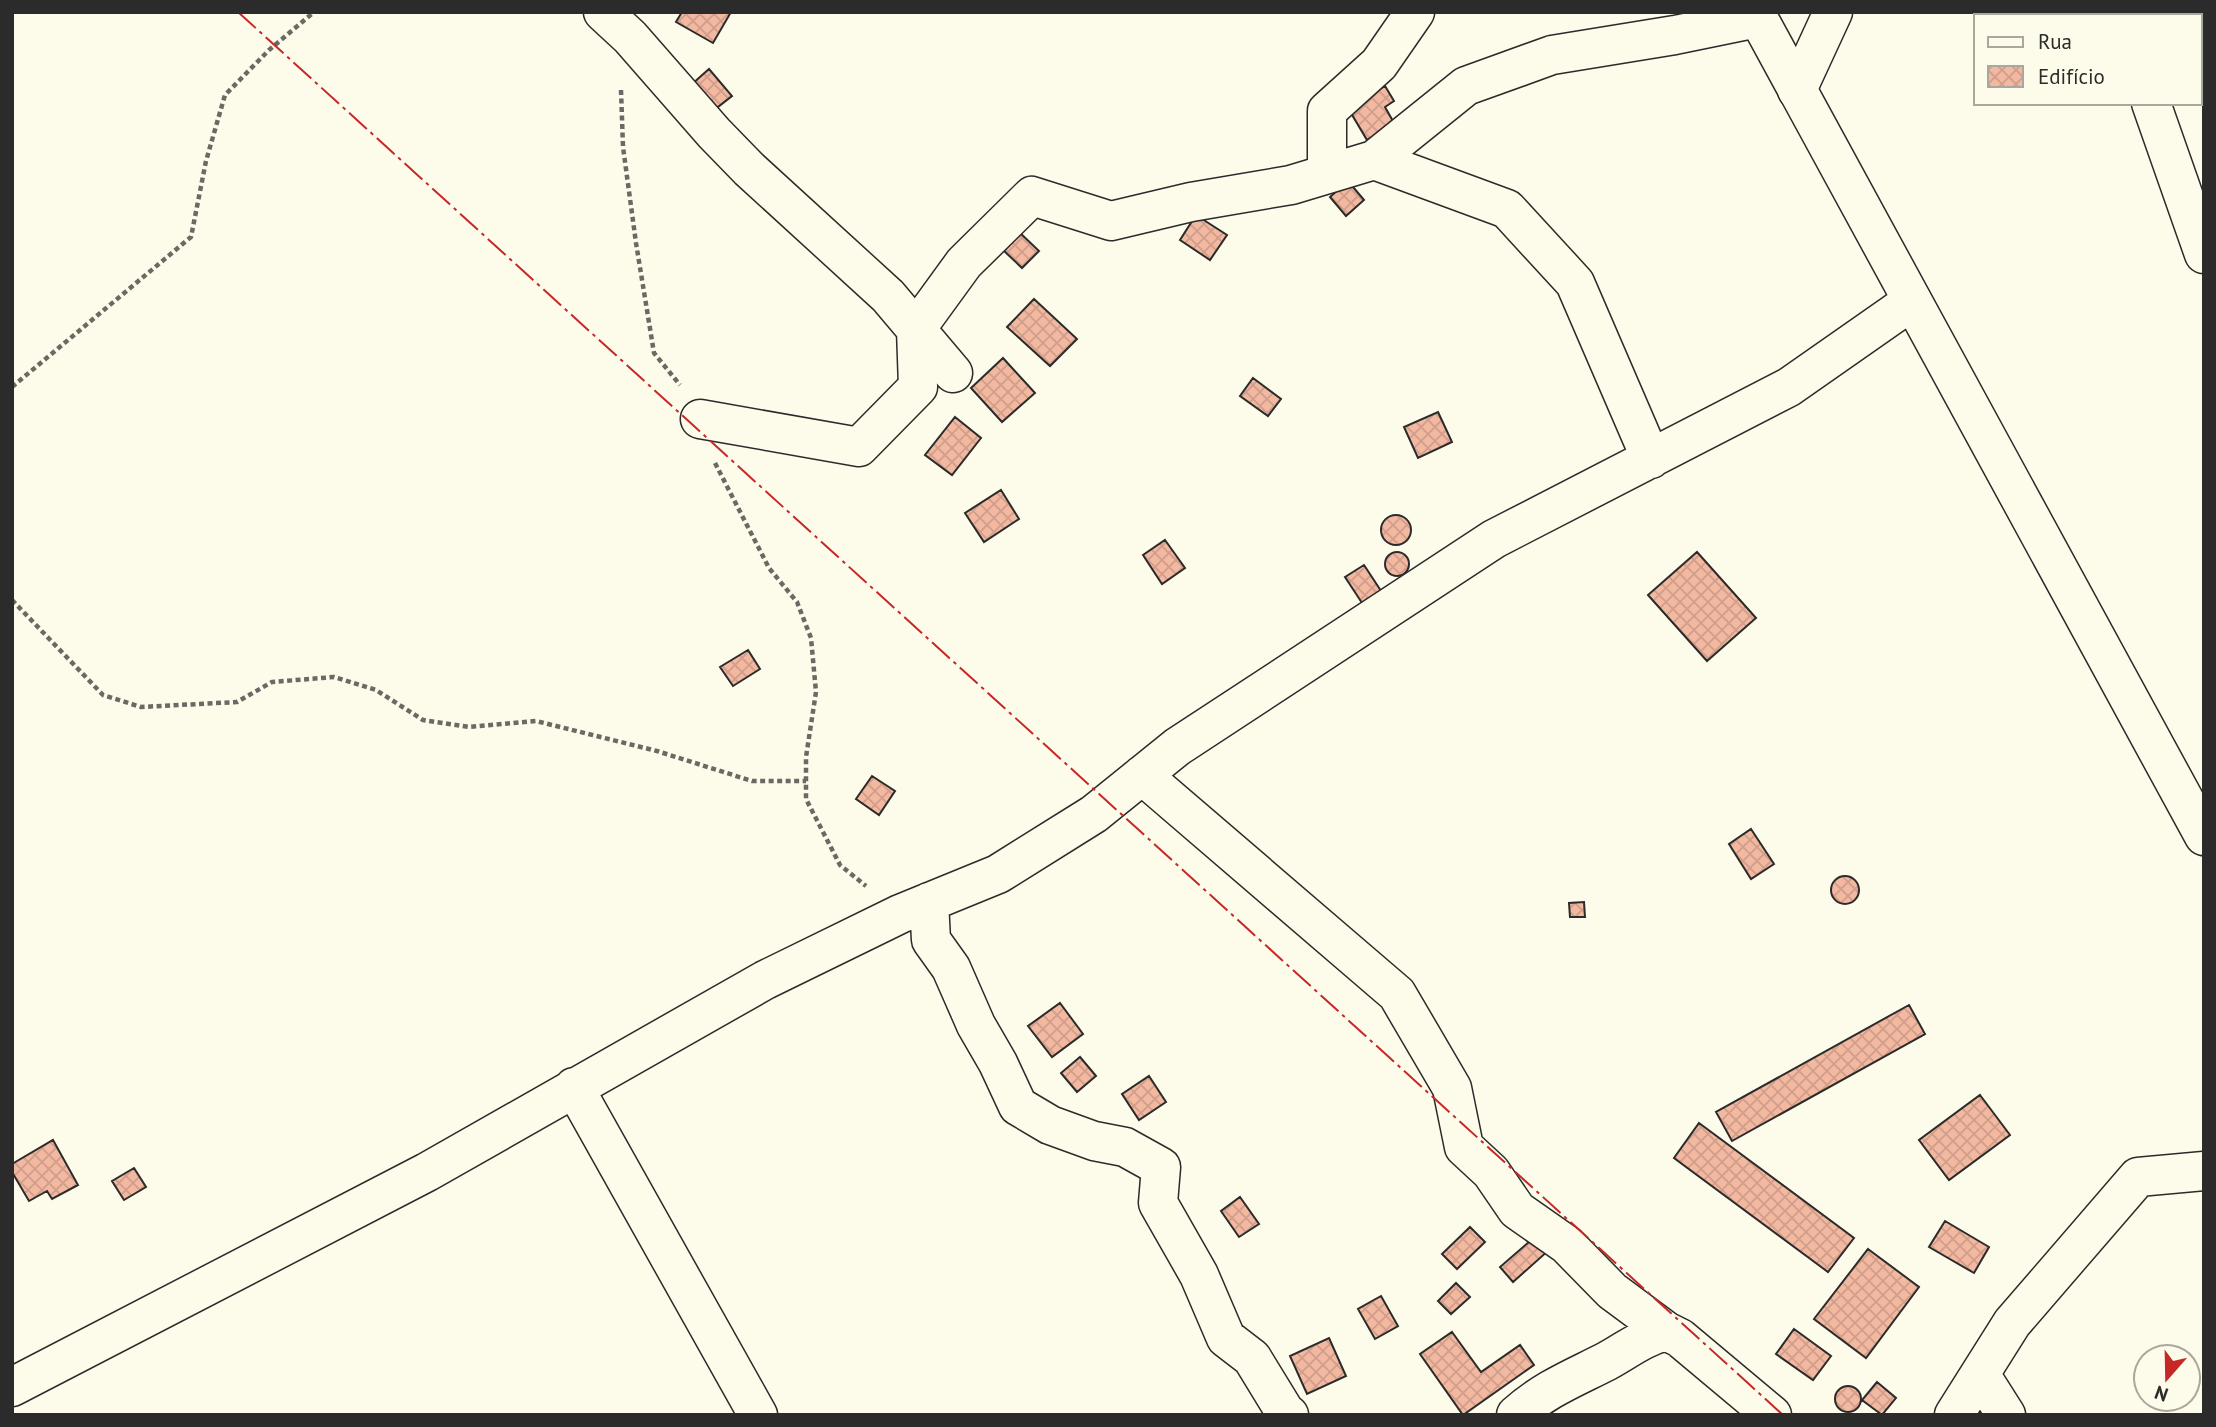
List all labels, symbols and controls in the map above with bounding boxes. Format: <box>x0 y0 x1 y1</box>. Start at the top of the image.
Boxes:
legend <box>1974 14 2202 105</box>
text: Rua <box>2038 28 2072 55</box>
text: Edifício <box>2038 63 2105 90</box>
north arrow <box>2132 1343 2202 1413</box>
text: N <box>2151 1381 2171 1407</box>

